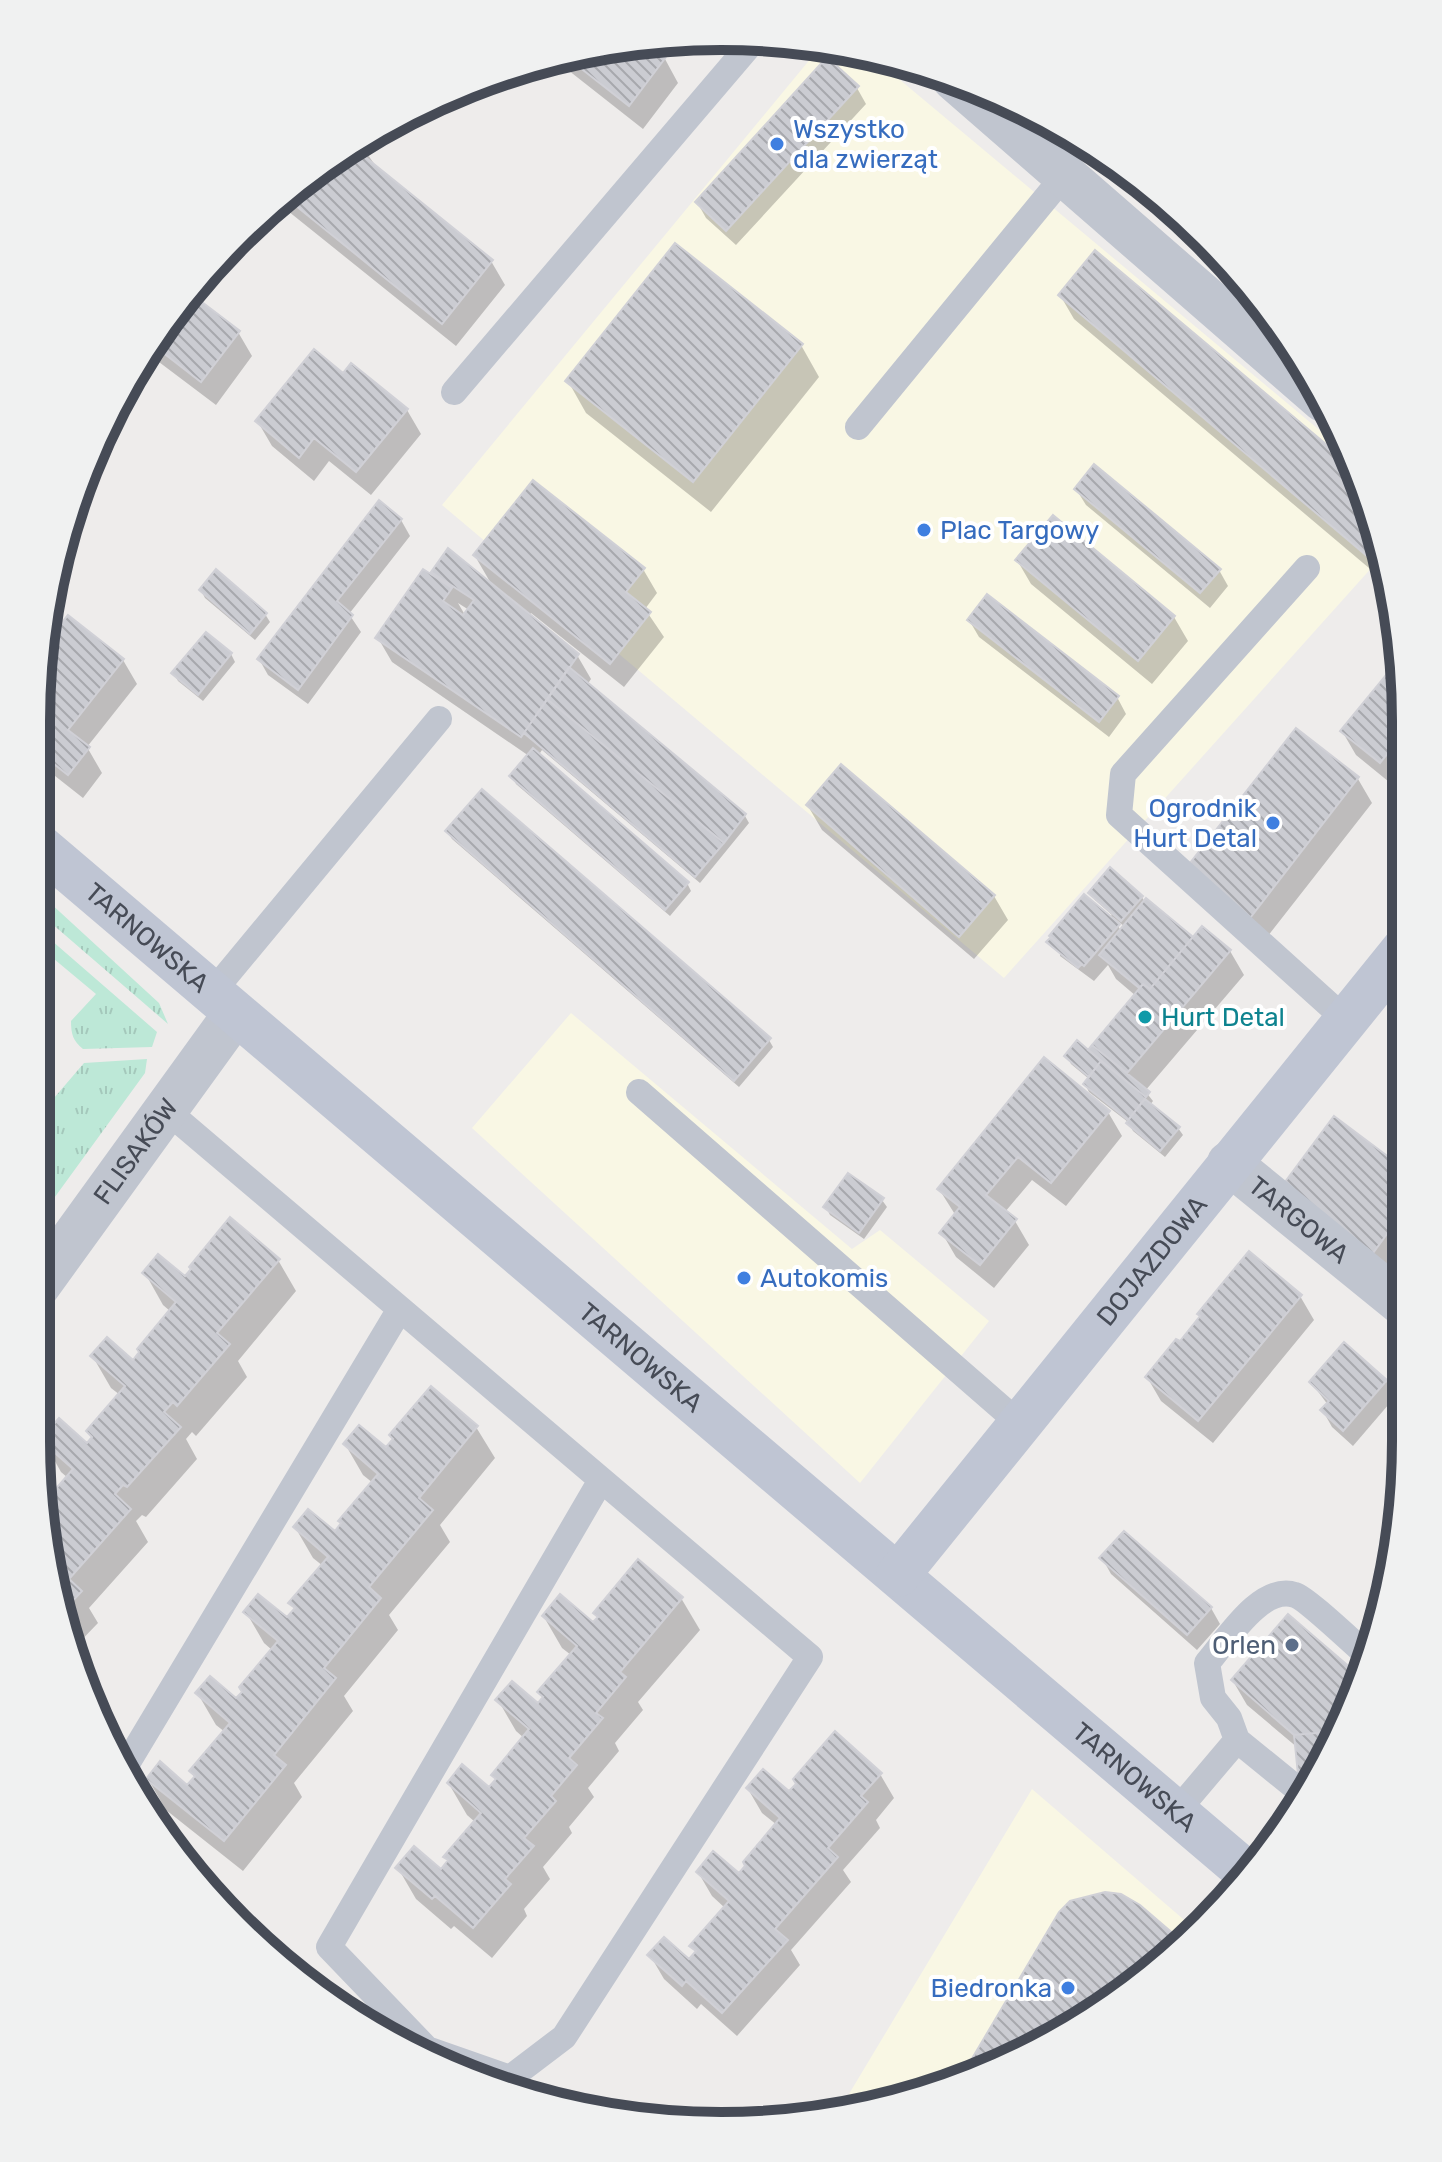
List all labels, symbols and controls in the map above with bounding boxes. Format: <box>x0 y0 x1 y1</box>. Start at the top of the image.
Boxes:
place label: Wszystko dla zwierząt <box>793 114 938 175</box>
marker: Wszystko dla zwierząt <box>768 135 786 153</box>
place label: Plac Targowy <box>940 515 1099 546</box>
marker: Plac Targowy <box>915 521 933 539</box>
place label: Ogrodnik Hurt Detal <box>1133 793 1258 854</box>
marker: Ogrodnik Hurt Detal <box>1264 814 1282 832</box>
street label: TARNOWSKA <box>79 876 216 999</box>
place label: Hurt Detal <box>1161 1002 1285 1033</box>
marker: Hurt Detal <box>1136 1008 1154 1026</box>
street label: FLISAKÓW <box>87 1092 184 1210</box>
street label: TARGOWA <box>1242 1170 1355 1270</box>
street label: DOJAZDOWA <box>1090 1190 1213 1332</box>
place label: Autokomis <box>760 1263 888 1294</box>
marker: Autokomis <box>735 1269 753 1287</box>
street label: TARNOWSKA <box>573 1296 709 1419</box>
place label: Orlen <box>1212 1630 1276 1661</box>
marker: Orlen <box>1283 1636 1301 1654</box>
street label: TARNOWSKA <box>1066 1716 1203 1838</box>
place label: Biedronka <box>931 1973 1052 2004</box>
marker: Biedronka <box>1059 1979 1077 1997</box>

